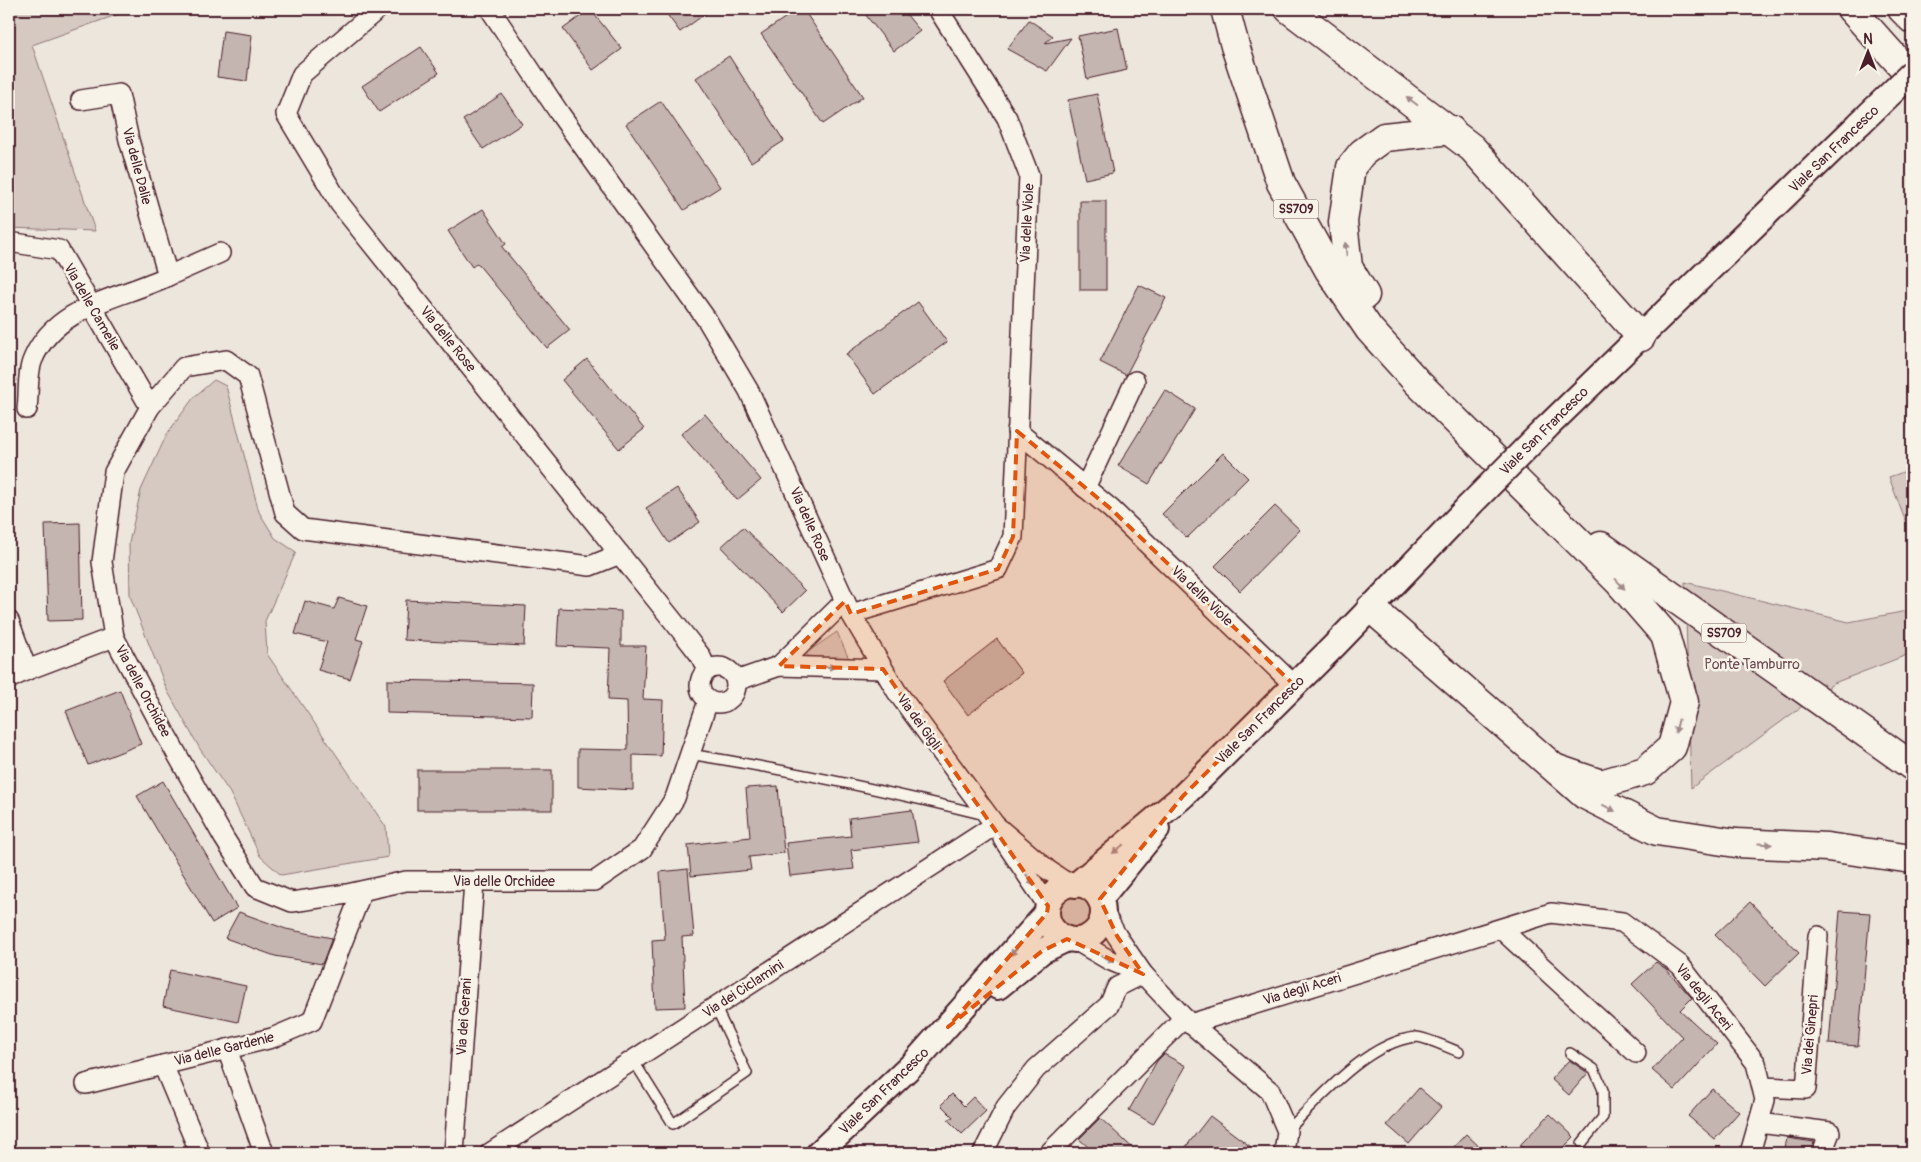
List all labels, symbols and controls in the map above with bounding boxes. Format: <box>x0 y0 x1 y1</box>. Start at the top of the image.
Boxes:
north arrow <box>1844 28 1894 78</box>
text: N <box>1863 31 1873 48</box>
one-way arrow <box>1405 96 1419 106</box>
street label: Viale San Francesco <box>1786 101 1883 196</box>
street label: Via delle Dalie <box>119 126 155 206</box>
street label: Via delle Viole <box>1016 183 1038 263</box>
road number: SS709 <box>1274 200 1318 218</box>
one-way arrow <box>1342 241 1350 257</box>
street label: Via delle Camelie <box>60 260 124 354</box>
street label: Via delle Rose <box>416 303 480 375</box>
street label: Viale San Francesco <box>1496 383 1592 479</box>
street label: Via delle Rose <box>786 484 834 564</box>
street label: Via delle Viole <box>1167 562 1237 630</box>
one-way arrow <box>1615 577 1626 590</box>
road number: SS709 <box>1702 624 1746 642</box>
street label: Via delle Orchidee <box>112 642 174 740</box>
park label: Ponte Tamburro <box>1704 656 1800 673</box>
one-way arrow <box>820 664 836 672</box>
street label: Viale San Francesco <box>1212 672 1308 768</box>
street label: Via dei Gigli <box>893 691 945 753</box>
one-way arrow <box>1673 719 1681 734</box>
one-way arrow <box>1602 804 1617 812</box>
one-way arrow <box>1758 841 1774 849</box>
one-way arrow <box>1112 843 1125 854</box>
street label: Via delle Orchidee <box>453 873 555 890</box>
one-way arrow <box>1025 873 1035 887</box>
one-way arrow <box>1009 943 1021 955</box>
one-way arrow <box>1101 955 1115 963</box>
street label: Via dei Ciclamini <box>699 956 787 1021</box>
street label: Via degli Aceri <box>1672 960 1736 1034</box>
street label: Via degli Aceri <box>1261 969 1344 1009</box>
street label: Via dei Gerani <box>453 977 475 1056</box>
street label: Via dei Ginepri <box>1798 994 1822 1076</box>
street label: Via delle Gardenie <box>172 1028 276 1070</box>
street label: Viale San Francesco <box>836 1043 933 1138</box>

